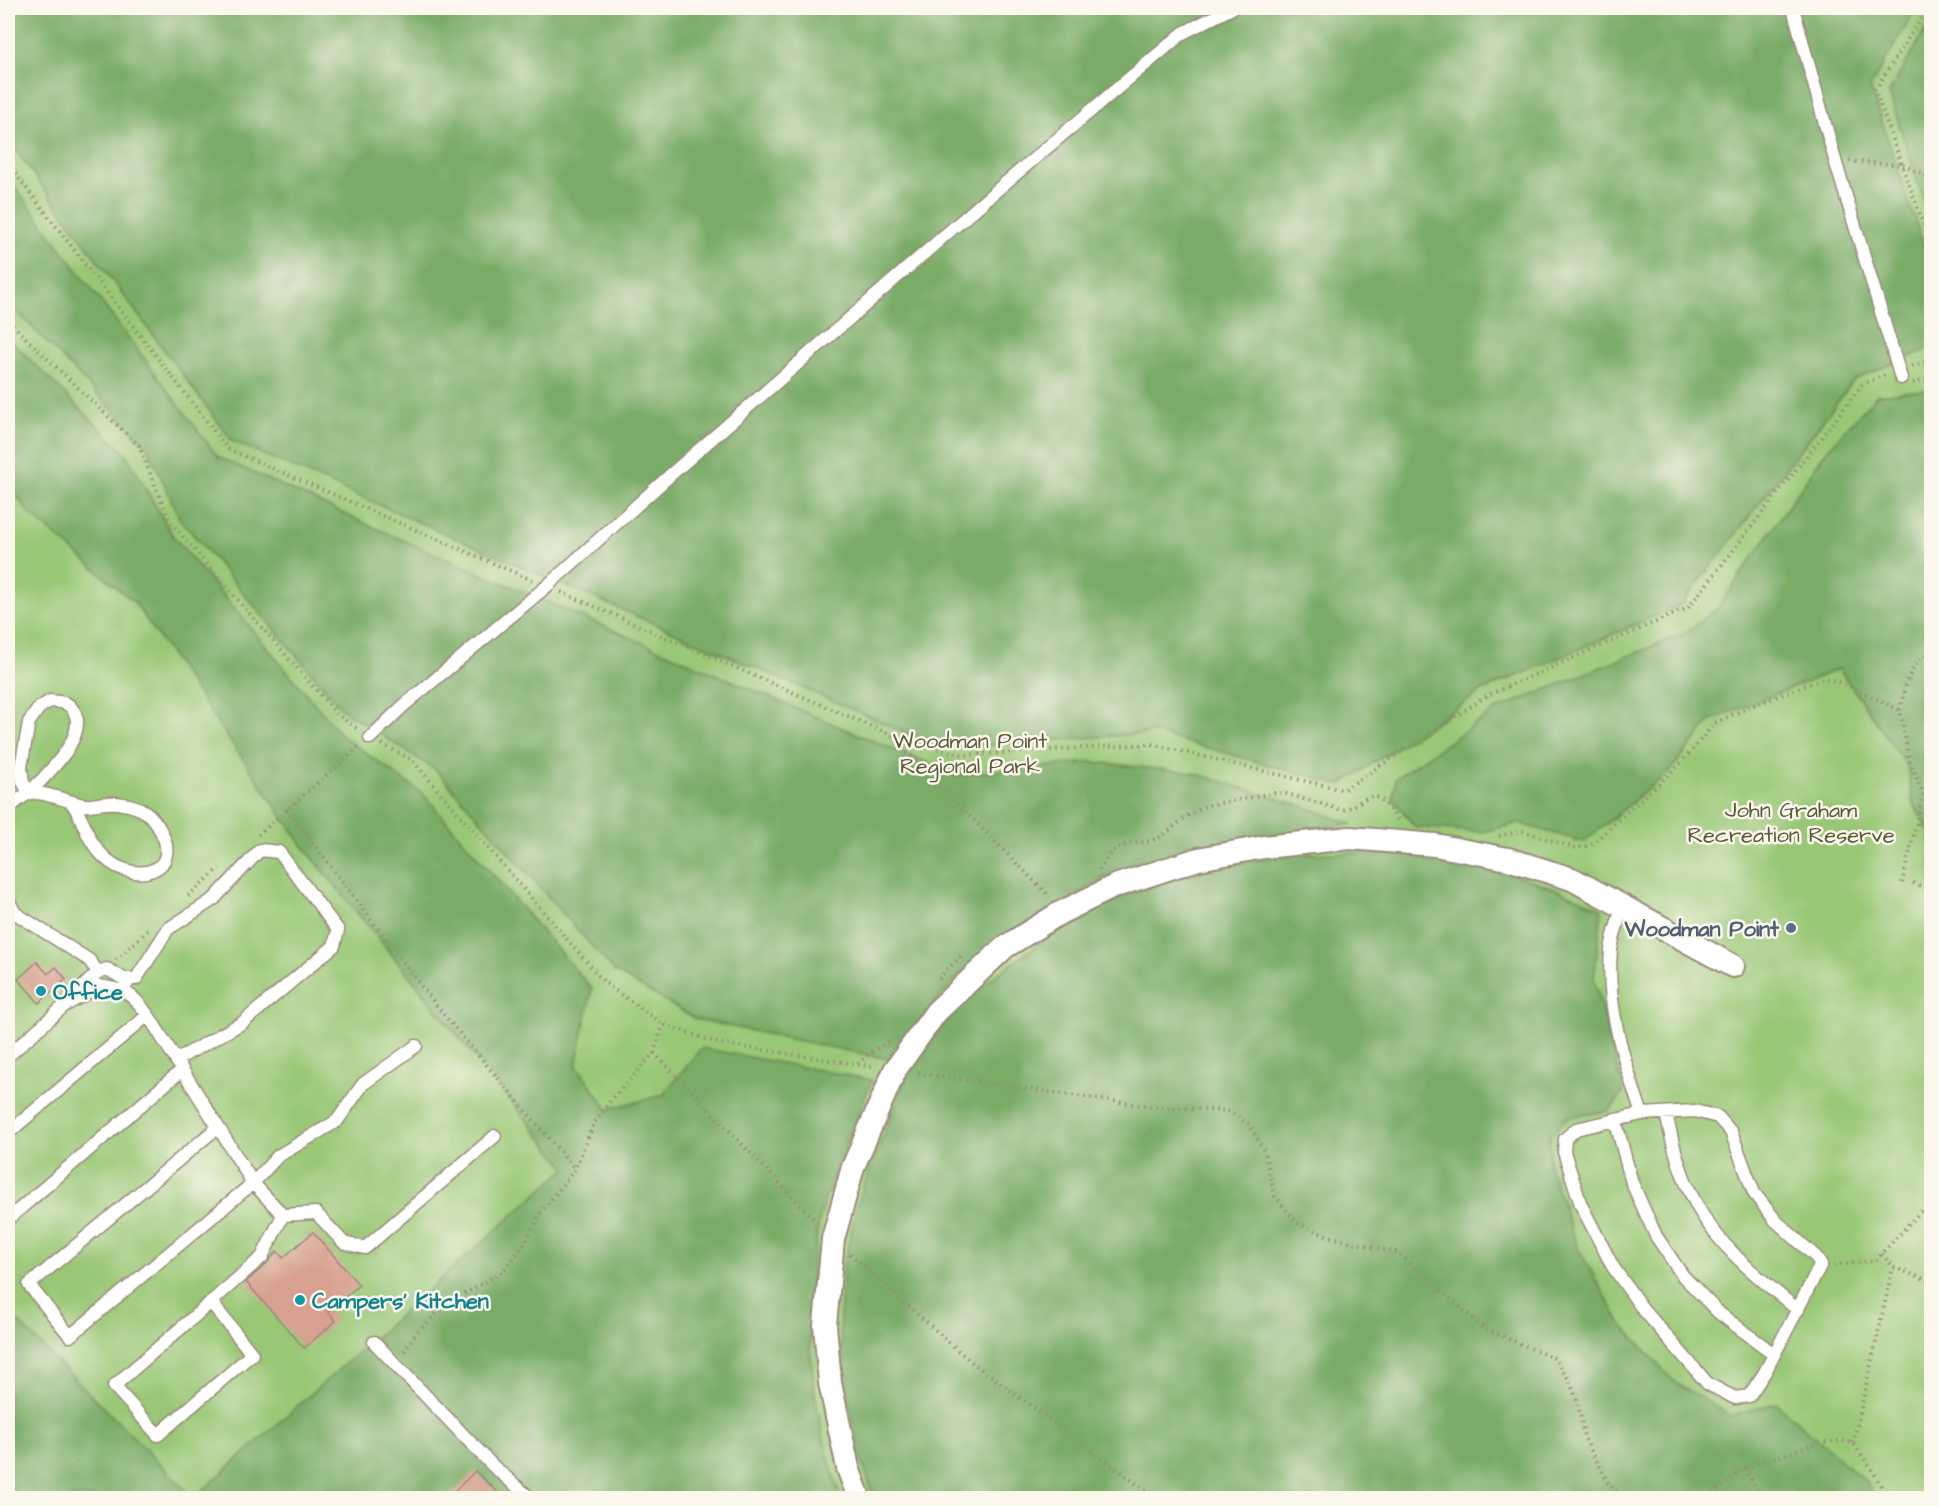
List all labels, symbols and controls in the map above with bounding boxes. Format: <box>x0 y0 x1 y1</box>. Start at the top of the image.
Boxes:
park label: Woodman Point Regional Park <box>893 726 1047 783</box>
park label: John Graham Recreation Reserve <box>1687 795 1895 851</box>
place label: Woodman Point <box>1624 914 1780 945</box>
marker: Woodman Point <box>1784 921 1798 935</box>
place label: Office <box>53 977 123 1008</box>
marker: Office <box>34 984 48 998</box>
place label: Campers' Kitchen <box>312 1286 489 1317</box>
marker: Campers' Kitchen <box>293 1293 307 1307</box>

